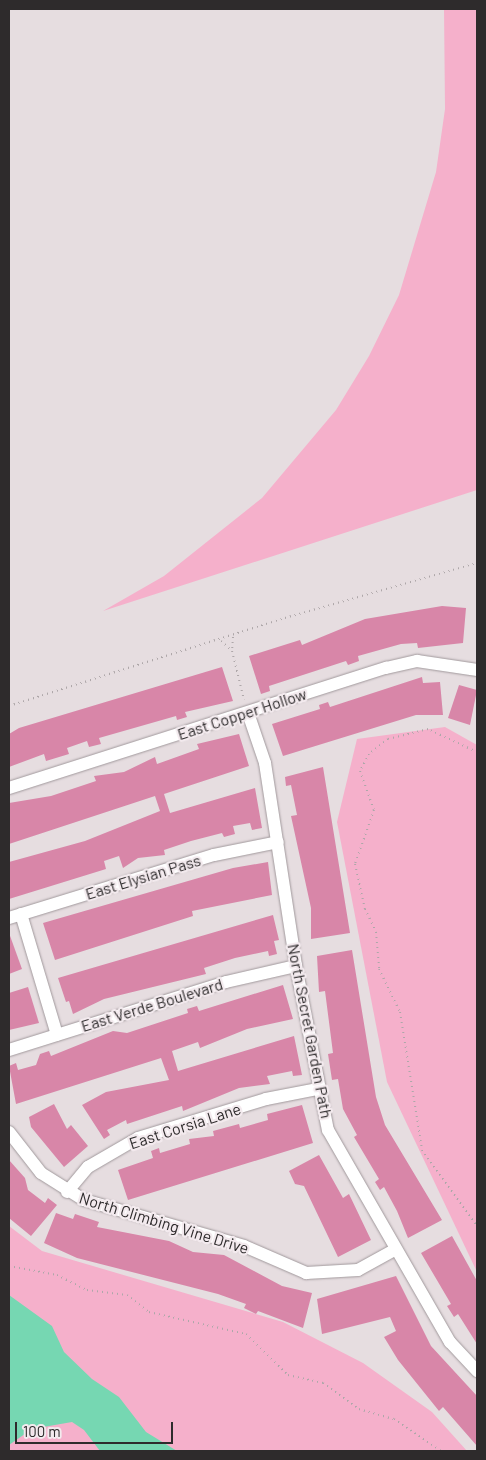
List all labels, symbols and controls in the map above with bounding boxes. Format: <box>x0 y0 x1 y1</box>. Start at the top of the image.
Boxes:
street label: East Copper Hollow <box>175 684 309 744</box>
street label: East Elysian Pass <box>83 850 203 904</box>
street label: North Secret Garden Path <box>284 942 336 1120</box>
street label: East Verde Boulevard <box>79 974 225 1036</box>
street label: East Corsia Lane <box>127 1099 243 1153</box>
street label: North Climbing Vine Drive <box>77 1188 251 1258</box>
scale bar <box>18 1412 175 1444</box>
text: 100 m <box>23 1422 61 1440</box>

